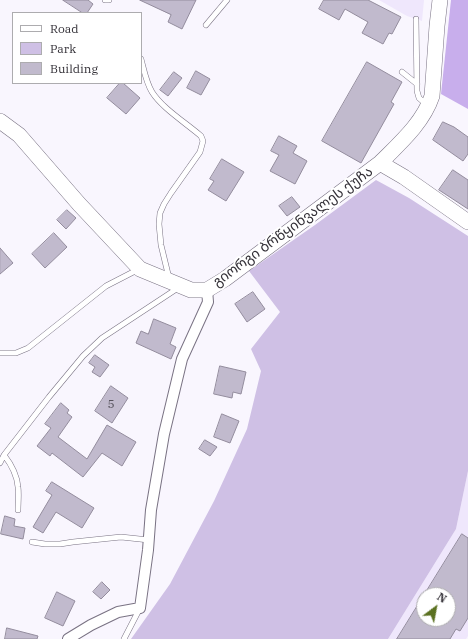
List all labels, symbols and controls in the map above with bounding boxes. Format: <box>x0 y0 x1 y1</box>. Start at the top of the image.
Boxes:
legend <box>12 12 142 84</box>
text: Road <box>50 21 79 36</box>
text: Park <box>50 41 76 56</box>
text: Building <box>50 61 98 76</box>
street label: გიორგი ბრწყინვალეს ქუჩა <box>210 163 376 291</box>
house number: 5 <box>107 398 115 412</box>
north arrow <box>416 587 456 627</box>
text: N <box>434 589 449 606</box>

